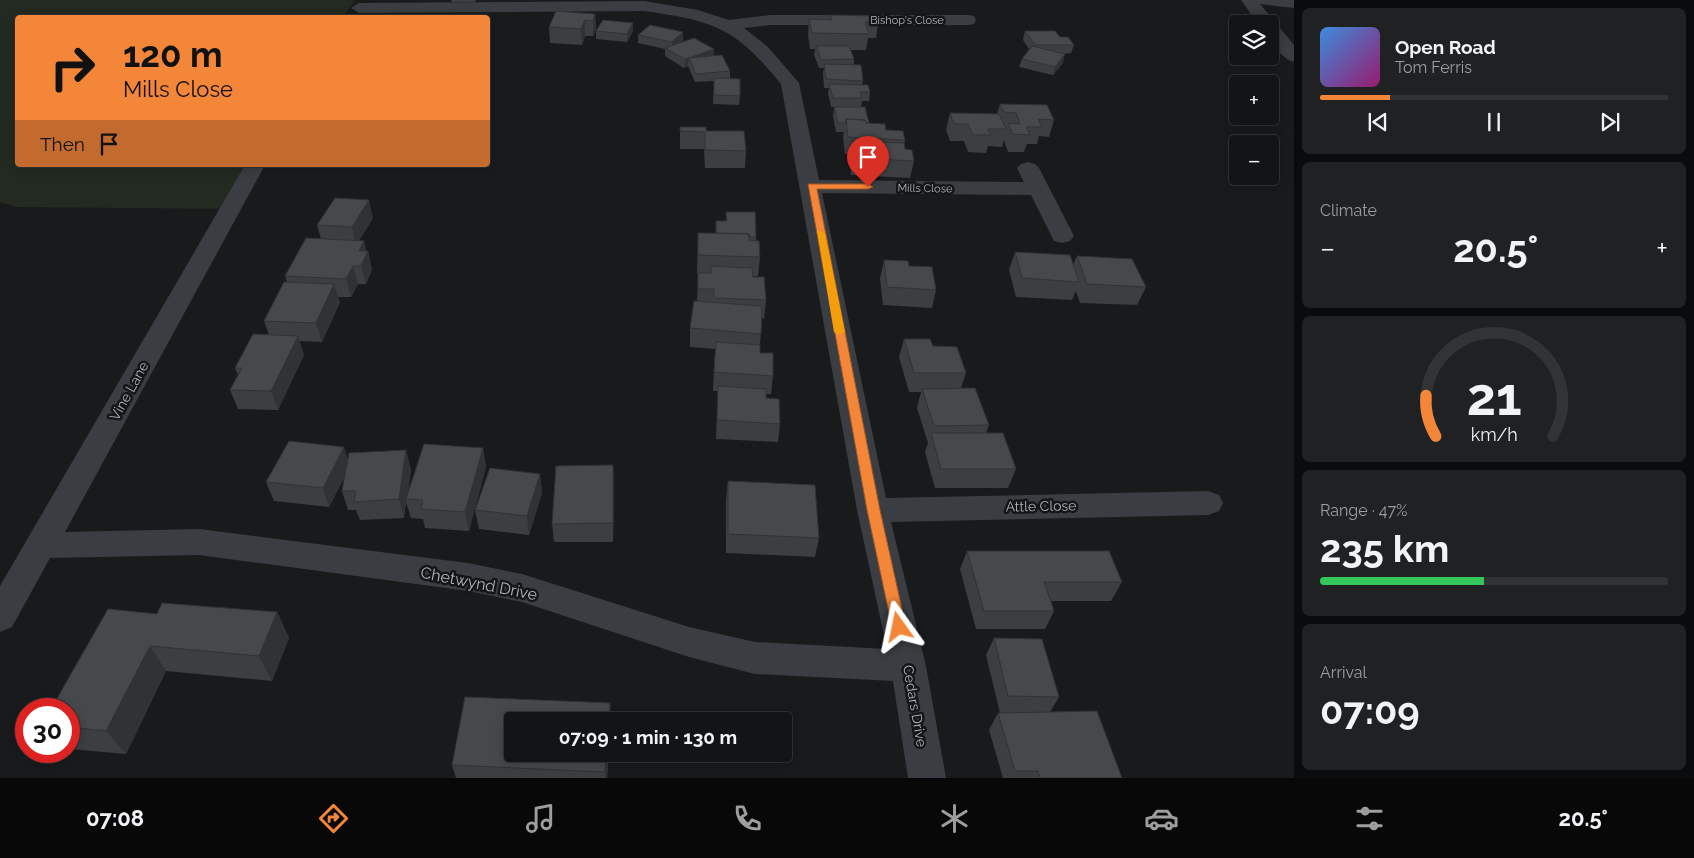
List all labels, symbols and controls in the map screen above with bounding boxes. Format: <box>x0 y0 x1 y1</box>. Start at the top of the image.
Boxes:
street label: Bishop's Close <box>870 14 944 27</box>
map controls <box>1229 15 1279 185</box>
button: layers <box>1229 15 1279 65</box>
text: 120 m <box>123 34 223 75</box>
icon: right <box>40 35 105 100</box>
text: Open Road <box>1395 36 1496 58</box>
text: Tom Ferris <box>1395 58 1472 77</box>
button: + <box>1229 75 1279 125</box>
text: Mills Close <box>123 76 233 102</box>
icon: previous <box>1364 108 1392 136</box>
icon: pause <box>1480 108 1508 136</box>
icon: next <box>1596 108 1624 136</box>
icon: arrive <box>95 130 123 158</box>
text: Then <box>40 133 85 155</box>
button: − <box>1229 135 1279 185</box>
pin <box>847 136 889 187</box>
icon: arrive <box>854 143 882 171</box>
street label: Mills Close <box>897 182 953 195</box>
text: Climate <box>1320 201 1377 220</box>
text: 20.5° <box>1453 226 1538 271</box>
text: − <box>1320 232 1335 265</box>
text: + <box>1656 232 1668 265</box>
street label: Vine Lane <box>106 359 152 423</box>
text: 21 <box>1466 366 1522 427</box>
text: km/h <box>1470 424 1518 445</box>
street label: Attle Close <box>1005 497 1077 515</box>
text: Range · 47% <box>1320 501 1407 520</box>
text: 235 km <box>1320 526 1449 571</box>
street label: Chetwynd Drive <box>419 563 539 604</box>
position arrow <box>872 600 924 652</box>
text: Arrival <box>1320 663 1367 682</box>
street label: Cedars Drive <box>900 664 930 748</box>
text: 07:09 <box>1320 688 1420 733</box>
speed limit sign: 30 <box>15 698 80 763</box>
text: 07:09 · 1 min · 130 m <box>559 726 737 748</box>
icon: directions <box>316 801 351 836</box>
icon: music <box>523 801 558 836</box>
icon: phone <box>730 801 765 836</box>
icon: climate <box>937 801 972 836</box>
icon: car <box>1144 801 1179 836</box>
icon: filters <box>1352 801 1387 836</box>
text: 07:08 <box>86 805 144 831</box>
text: 20.5° <box>1559 805 1608 831</box>

